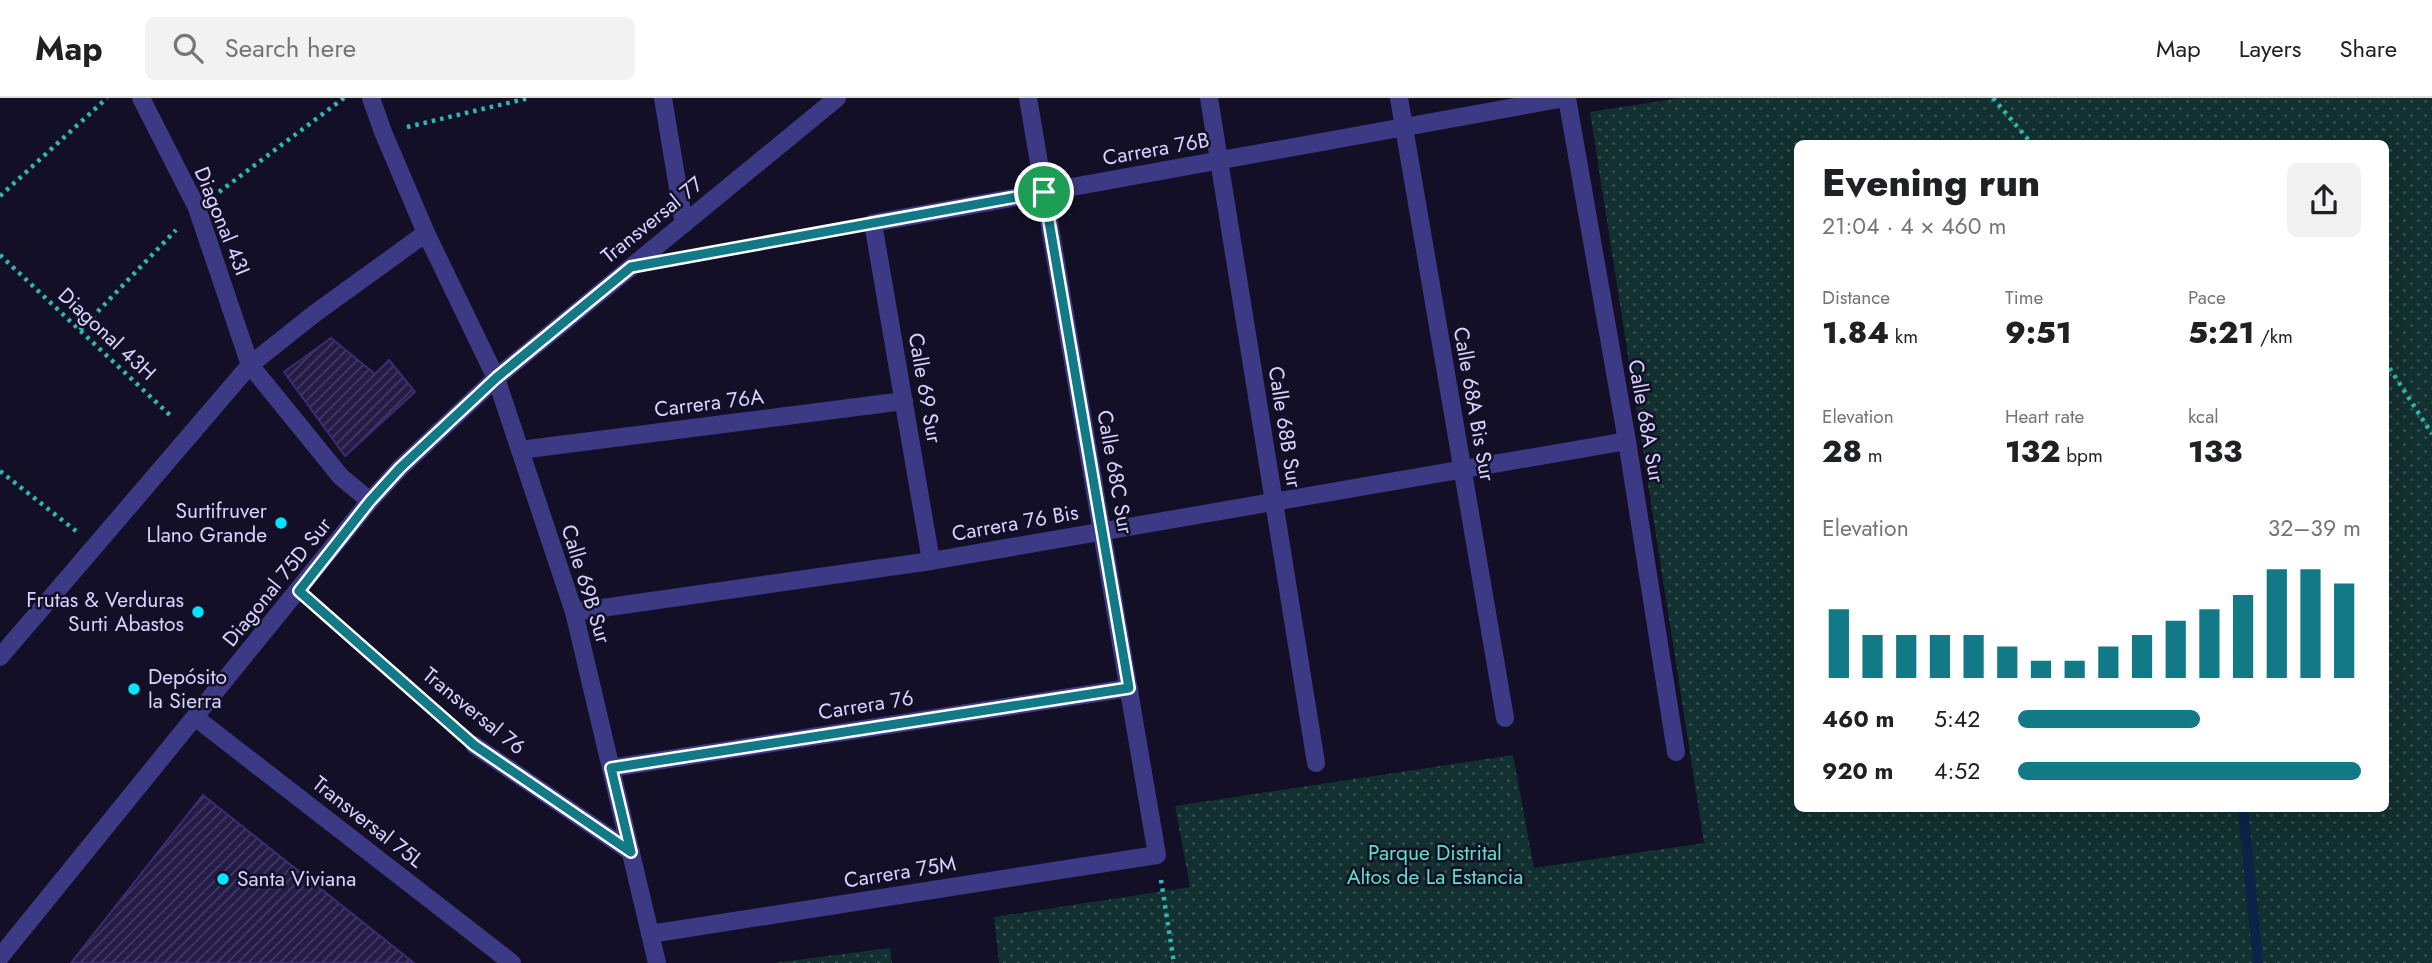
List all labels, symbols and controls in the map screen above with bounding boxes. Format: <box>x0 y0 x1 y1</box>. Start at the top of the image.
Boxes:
search box <box>145 17 635 80</box>
text: Map <box>35 25 103 72</box>
icon: search <box>169 29 207 67</box>
text: Search here <box>225 29 356 67</box>
text: Map <box>2156 31 2201 66</box>
text: Layers <box>2239 31 2301 66</box>
text: Share <box>2339 31 2397 66</box>
street label: Carrera 76B <box>1100 125 1212 173</box>
text: Evening run <box>1822 155 2040 210</box>
street label: Diagonal 43I <box>187 162 257 280</box>
pin <box>1014 162 1074 222</box>
button: share <box>2287 163 2361 237</box>
street label: Transversal 77 <box>595 169 709 271</box>
icon: arrive <box>1025 173 1063 211</box>
text: 21:04 · 4 × 460 m <box>1822 209 2006 243</box>
street label: Diagonal 43H <box>51 281 163 387</box>
text: Distance <box>1822 284 1890 311</box>
text: Time <box>2005 284 2043 311</box>
text: Pace <box>2188 284 2226 311</box>
text: 1.84 <box>1822 311 1889 354</box>
text: 9:51 <box>2005 311 2072 354</box>
text: 5:21 <box>2188 311 2254 354</box>
text: km <box>1889 323 1918 350</box>
text: /km <box>2254 323 2293 350</box>
street label: Calle 68A Bis Sur <box>1446 324 1502 484</box>
street label: Calle 69 Sur <box>901 330 950 446</box>
street label: Calle 68A Sur <box>1620 357 1672 486</box>
street label: Calle 68B Sur <box>1261 364 1310 491</box>
street label: Carrera 76A <box>653 381 766 425</box>
text: Elevation <box>1822 403 1894 430</box>
text: Heart rate <box>2005 403 2084 430</box>
text: kcal <box>2188 403 2219 430</box>
street label: Calle 68C Sur <box>1089 408 1141 537</box>
text: 28 <box>1822 430 1862 473</box>
text: 132 <box>2005 430 2061 473</box>
text: 133 <box>2188 430 2242 473</box>
text: m <box>1862 442 1883 469</box>
text: bpm <box>2061 442 2103 469</box>
place label: Surtifruver Llano Grande <box>146 496 268 550</box>
street label: Carrera 76 Bis <box>949 497 1081 549</box>
street label: Diagonal 75D Sur <box>215 510 339 653</box>
text: Elevation <box>1822 511 1909 545</box>
text: 32–39 m <box>2268 511 2361 545</box>
marker: Surtifruver Llano Grande <box>273 515 289 531</box>
street label: Calle 69B Sur <box>554 521 619 648</box>
place label: Frutas & Verduras Surti Abastos <box>26 585 184 639</box>
marker: Frutas & Verduras Surti Abastos <box>190 604 206 620</box>
street label: Transversal 76 <box>416 660 532 762</box>
place label: Depósito la Sierra <box>148 662 227 716</box>
marker: Depósito la Sierra <box>126 681 142 697</box>
street label: Carrera 76 <box>816 683 916 727</box>
text: 460 m <box>1822 702 1894 736</box>
text: 5:42 <box>1934 702 1980 736</box>
text: 920 m <box>1822 754 1893 788</box>
text: 4:52 <box>1934 754 1980 788</box>
street label: Transversal 75L <box>306 769 430 875</box>
park label: Parque Distrital Altos de La Estancia <box>1347 838 1523 892</box>
street label: Carrera 75M <box>842 848 958 896</box>
place label: Santa Viviana <box>237 864 356 894</box>
marker: Santa Viviana <box>215 871 231 887</box>

